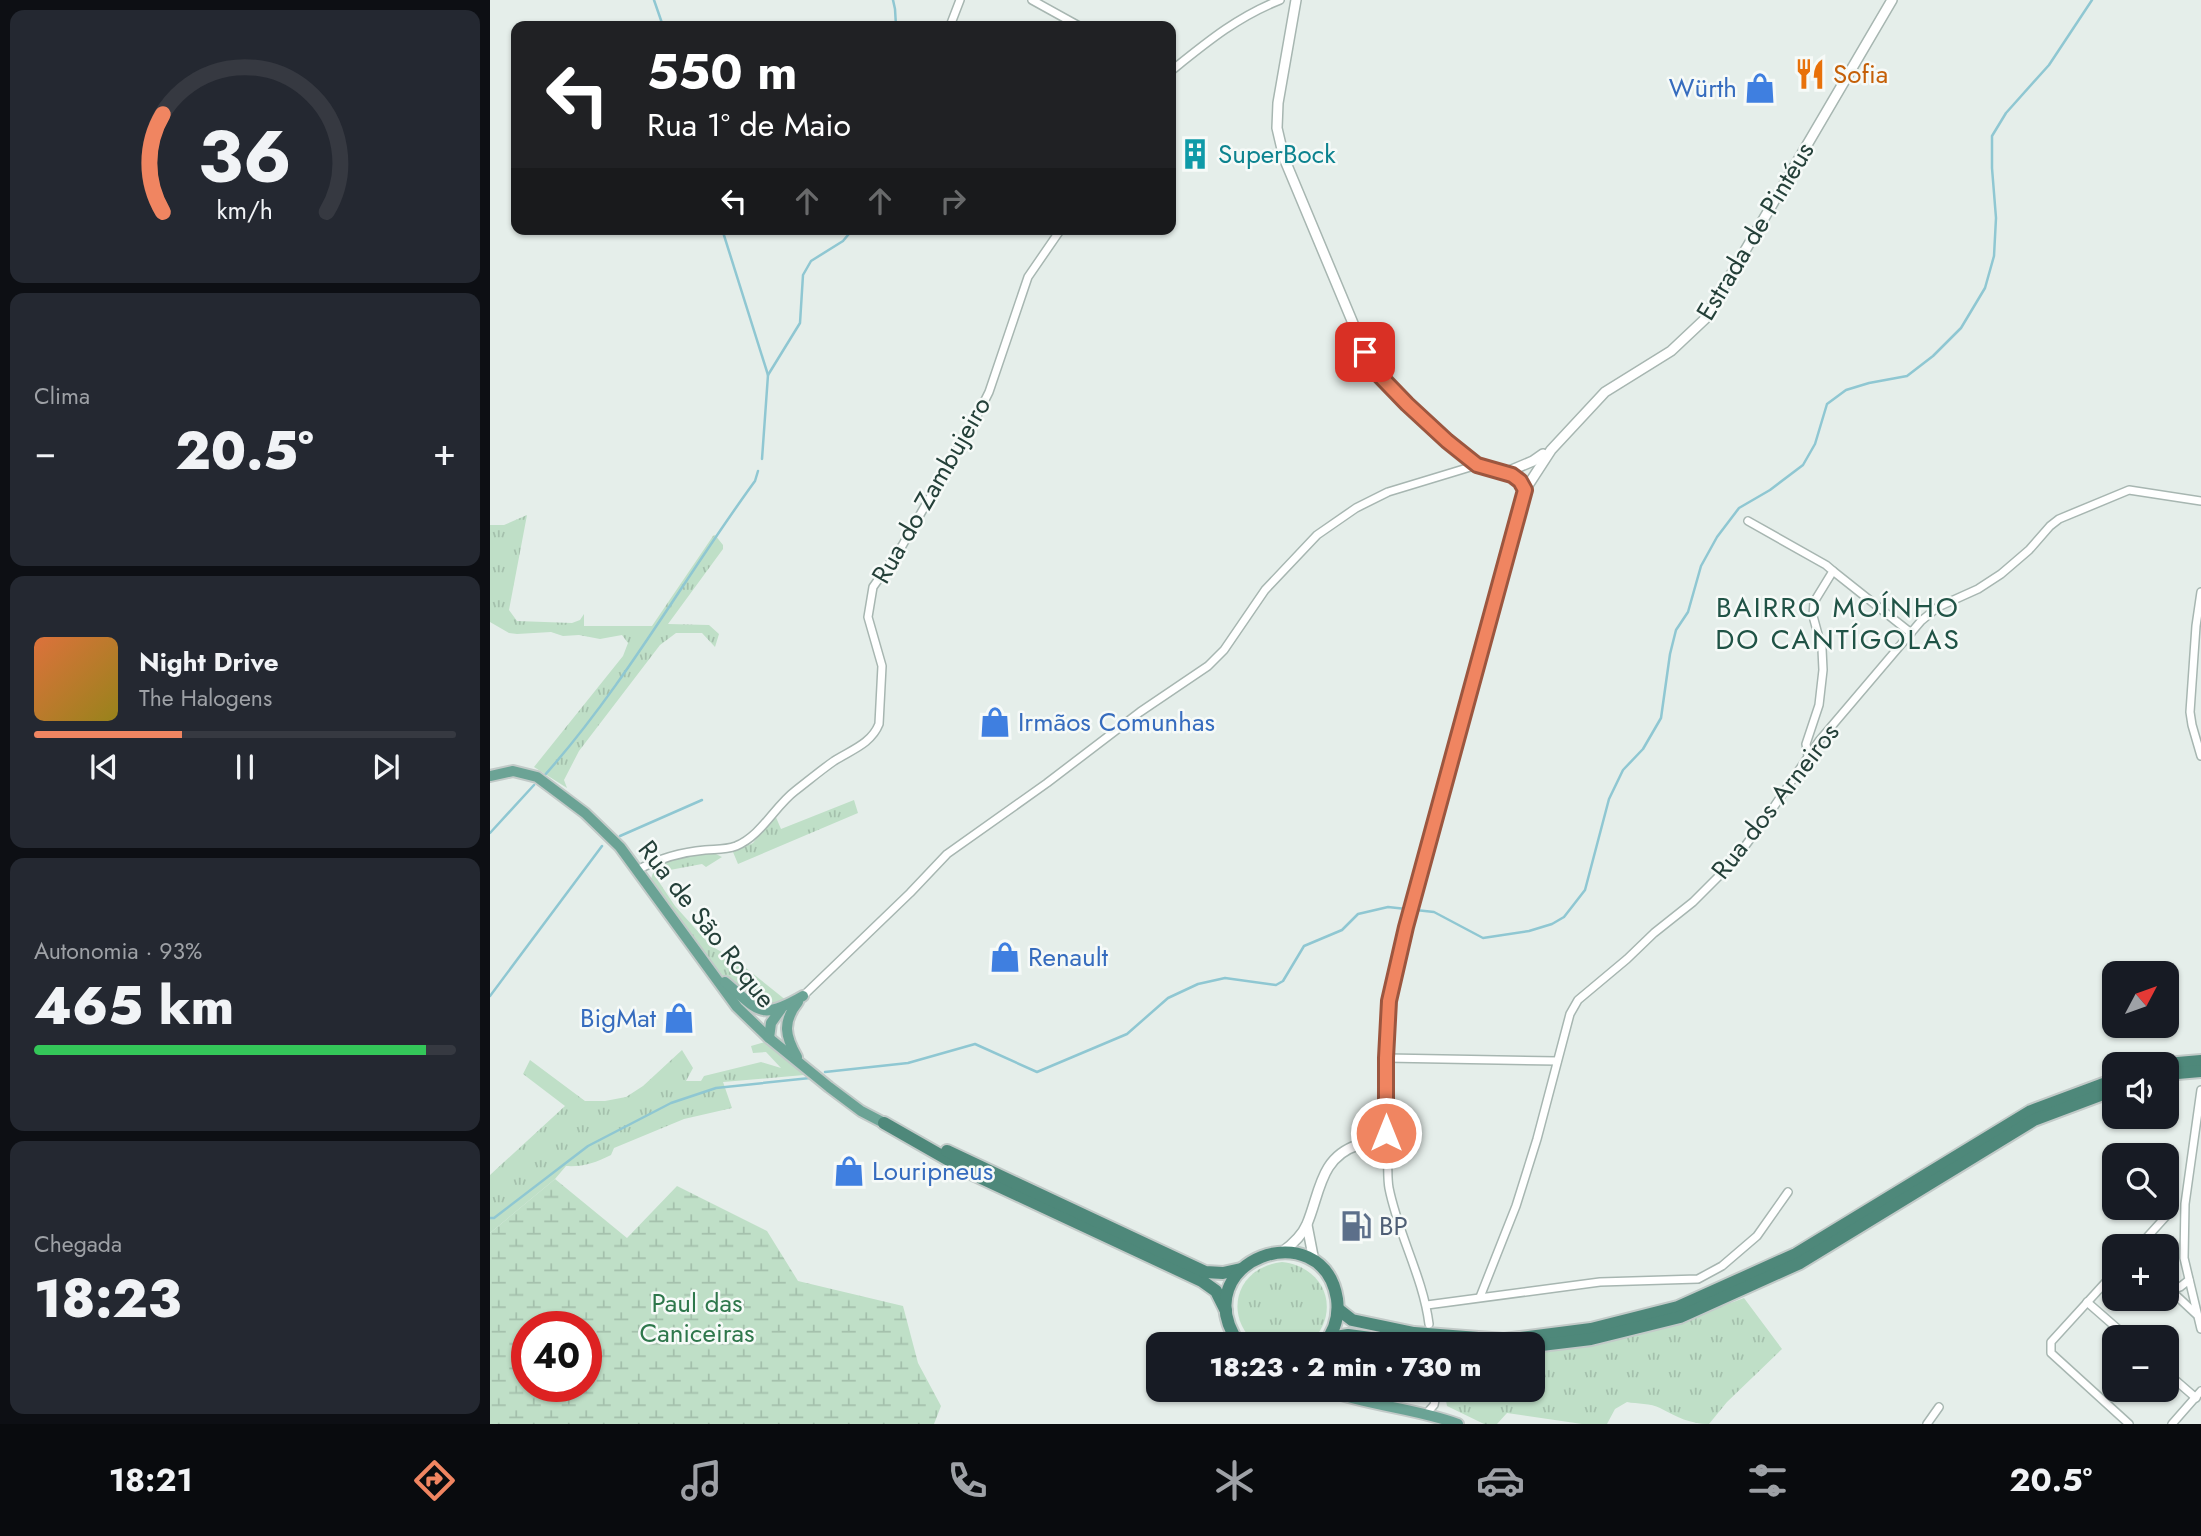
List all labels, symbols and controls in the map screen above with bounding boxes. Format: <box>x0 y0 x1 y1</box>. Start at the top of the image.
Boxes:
text: 550 m <box>647 37 798 107</box>
icon: left <box>532 49 623 140</box>
place label: Sofia <box>1833 55 1888 93</box>
restaurant icon: Sofia <box>1793 57 1827 91</box>
place label: Würth <box>1669 69 1737 107</box>
shop icon: Würth <box>1743 71 1777 105</box>
text: Rua 1º de Maio <box>647 102 851 148</box>
text: 36 <box>198 105 292 210</box>
place label: SuperBock <box>1218 135 1336 173</box>
street label: Estrada de Pintéus <box>1687 135 1823 327</box>
building icon: SuperBock <box>1178 137 1212 171</box>
icon: left <box>715 182 753 220</box>
icon: ahead <box>788 182 826 220</box>
icon: ahead <box>861 182 899 220</box>
icon: right <box>934 182 972 220</box>
text: km/h <box>217 192 273 228</box>
pin <box>1335 322 1395 382</box>
icon: arrive <box>1346 333 1384 371</box>
text: Clima <box>34 379 90 413</box>
street label: Rua do Zambujeiro <box>862 390 1000 590</box>
text: 20.5° <box>175 413 314 489</box>
text: − <box>34 424 56 479</box>
text: + <box>433 424 456 479</box>
district label: BAIRRO MOÍNHO DO CANTÍGOLAS <box>1715 587 1961 660</box>
text: Night Drive <box>139 643 279 681</box>
text: The Halogens <box>139 681 272 715</box>
place label: Irmãos Comunhas <box>1018 703 1215 741</box>
shop icon: Irmãos Comunhas <box>978 705 1012 739</box>
street label: Rua dos Arneiros <box>1702 715 1848 887</box>
icon: previous <box>85 748 123 786</box>
icon: pause <box>226 748 264 786</box>
icon: next <box>367 748 405 786</box>
street label: Rua de São Roque <box>629 832 785 1016</box>
text: Autonomia · 93% <box>34 934 202 968</box>
place label: Renault <box>1028 938 1109 976</box>
shop icon: Renault <box>988 940 1022 974</box>
north arrow <box>2102 961 2179 1038</box>
map controls <box>2102 961 2179 1402</box>
text: 465 km <box>34 968 234 1044</box>
place label: BigMat <box>580 999 657 1037</box>
shop icon: BigMat <box>662 1001 696 1035</box>
button: sound <box>2102 1052 2179 1129</box>
position arrow <box>1349 1096 1423 1170</box>
button: search <box>2102 1143 2179 1220</box>
place label: Louripneus <box>872 1152 993 1190</box>
shop icon: Louripneus <box>832 1154 866 1188</box>
place label: BP <box>1379 1207 1408 1245</box>
fuel station icon: BP <box>1339 1209 1373 1243</box>
text: Chegada <box>34 1227 122 1261</box>
button: + <box>2102 1234 2179 1311</box>
text: 18:23 <box>34 1261 181 1337</box>
park label: Paul das Caniceiras <box>639 1284 755 1352</box>
speed limit sign: 40 <box>511 1311 602 1402</box>
button: − <box>2102 1325 2179 1402</box>
text: 18:23 · 2 min · 730 m <box>1210 1348 1481 1386</box>
icon: directions <box>410 1456 459 1505</box>
icon: music <box>677 1456 726 1505</box>
icon: phone <box>943 1456 992 1505</box>
icon: climate <box>1210 1456 1259 1505</box>
icon: car <box>1476 1456 1525 1505</box>
icon: filters <box>1743 1456 1792 1505</box>
text: 18:21 <box>109 1457 193 1503</box>
text: 20.5° <box>2010 1457 2092 1503</box>

